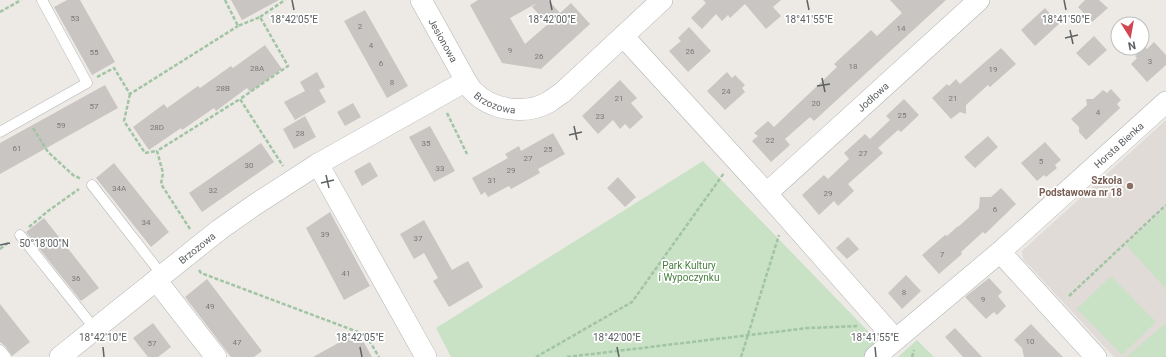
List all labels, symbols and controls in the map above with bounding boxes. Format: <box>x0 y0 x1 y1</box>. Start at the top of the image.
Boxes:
house number: 53 <box>71 14 80 23</box>
text: 18°42'05"E <box>270 14 318 25</box>
text: 18°42'00"E <box>528 14 576 25</box>
text: 18°41'55"E <box>785 14 833 25</box>
text: 18°41'50"E <box>1042 14 1090 25</box>
north arrow <box>1110 16 1150 56</box>
street label: Jesionowa <box>426 17 459 64</box>
house number: 2 <box>358 22 363 31</box>
house number: 14 <box>897 24 906 33</box>
text: N <box>1127 38 1137 52</box>
house number: 4 <box>369 41 374 50</box>
house number: 9 <box>508 46 512 55</box>
house number: 26 <box>686 47 695 56</box>
house number: 55 <box>90 48 99 57</box>
house number: 26 <box>535 52 544 61</box>
house number: 3 <box>1148 57 1152 66</box>
house number: 6 <box>379 59 384 68</box>
house number: 18 <box>849 62 858 71</box>
house number: 28A <box>250 64 265 73</box>
house number: 19 <box>989 65 998 74</box>
house number: 8 <box>390 78 395 87</box>
street label: Jodłowa <box>855 80 891 114</box>
house number: 28B <box>216 84 230 93</box>
house number: 24 <box>722 87 731 96</box>
street label: Brzozowa <box>472 90 516 115</box>
house number: 21 <box>615 94 624 103</box>
house number: 21 <box>949 94 958 103</box>
house number: 20 <box>812 99 821 108</box>
house number: 57 <box>90 102 99 111</box>
house number: 4 <box>1096 108 1101 117</box>
house number: 25 <box>898 111 907 120</box>
house number: 23 <box>596 112 605 121</box>
street label: Horsta Bienka <box>1092 120 1146 170</box>
house number: 59 <box>57 121 66 130</box>
house number: 28D <box>150 123 164 132</box>
house number: 28 <box>296 129 305 138</box>
house number: 22 <box>766 136 775 145</box>
house number: 35 <box>422 139 431 148</box>
house number: 61 <box>13 144 22 153</box>
house number: 25 <box>544 145 553 154</box>
house number: 27 <box>859 149 868 158</box>
house number: 27 <box>524 154 533 163</box>
house number: 5 <box>1039 157 1044 166</box>
house number: 30 <box>245 161 254 170</box>
house number: 33 <box>436 164 445 173</box>
house number: 29 <box>507 166 516 175</box>
place label: Szkoła Podstawowa nr 18 <box>1039 175 1123 198</box>
house number: 31 <box>488 176 497 185</box>
marker: Szkoła Podstawowa nr 18 <box>1125 181 1135 191</box>
house number: 34A <box>112 184 127 193</box>
house number: 32 <box>209 186 218 195</box>
house number: 29 <box>824 189 833 198</box>
house number: 6 <box>993 205 998 214</box>
house number: 34 <box>142 218 151 227</box>
street label: Brzozowa <box>177 230 218 266</box>
house number: 39 <box>321 230 330 239</box>
house number: 37 <box>414 234 423 243</box>
text: 50°18'00"N <box>19 238 69 249</box>
house number: 7 <box>940 250 945 259</box>
park label: Park Kultury i Wypoczynku <box>659 260 719 283</box>
house number: 41 <box>342 269 351 278</box>
house number: 36 <box>72 274 81 283</box>
house number: 8 <box>902 288 907 297</box>
house number: 9 <box>981 295 985 304</box>
house number: 49 <box>206 302 215 311</box>
text: 18°42'10"E <box>79 332 127 343</box>
text: 18°42'05"E <box>336 332 384 343</box>
text: 18°42'00"E <box>593 332 641 343</box>
text: 18°41'55"E <box>851 332 899 343</box>
house number: 10 <box>1026 337 1035 346</box>
house number: 47 <box>233 338 242 347</box>
house number: 57 <box>148 339 157 348</box>

